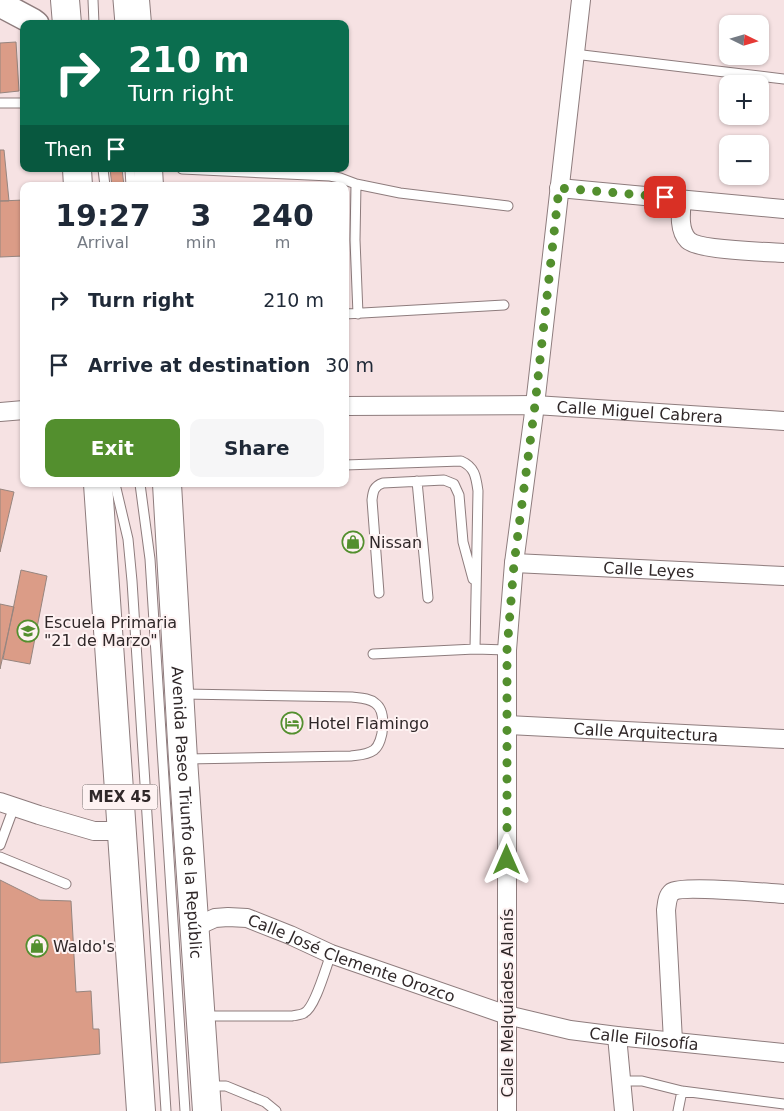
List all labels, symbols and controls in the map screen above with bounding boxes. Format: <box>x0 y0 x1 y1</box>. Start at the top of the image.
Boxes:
north arrow <box>719 15 769 65</box>
map controls <box>719 15 769 185</box>
icon: right <box>45 40 110 105</box>
text: 210 m <box>128 40 250 80</box>
button: + <box>719 75 769 125</box>
text: Turn right <box>128 81 233 106</box>
icon: arrive <box>102 135 130 163</box>
button: − <box>719 135 769 185</box>
text: Then <box>45 138 92 160</box>
pin <box>644 176 686 218</box>
icon: arrive <box>651 183 679 211</box>
text: 19:27 <box>55 198 151 233</box>
text: 3 <box>190 198 211 233</box>
text: 240 <box>251 198 314 233</box>
text: Arrival <box>77 233 129 252</box>
text: min <box>186 233 216 252</box>
text: m <box>275 233 290 252</box>
icon: right <box>45 286 73 314</box>
text: Turn right <box>88 289 194 311</box>
text: 210 m <box>263 289 324 311</box>
icon: arrive <box>45 351 73 379</box>
text: Arrive at destination <box>88 354 310 376</box>
text: 30 m <box>325 354 374 376</box>
street label: Calle Miguel Cabrera <box>556 397 723 427</box>
button: Exit <box>45 419 180 477</box>
button: Share <box>190 419 324 477</box>
shop icon: Nissan <box>341 530 365 554</box>
place label: Nissan <box>369 533 422 552</box>
street label: Calle Leyes <box>603 558 695 581</box>
place label: Escuela Primaria "21 de Marzo" <box>44 613 177 650</box>
school or university icon: Escuela Primaria "21 de Marzo" <box>16 619 40 643</box>
street label: Avenida Paseo Triunfo de la Repúblic <box>168 666 206 959</box>
hotel icon: Hotel Flamingo <box>280 711 304 735</box>
place label: Hotel Flamingo <box>308 714 429 733</box>
street label: Calle Arquitectura <box>573 719 718 745</box>
road number: MEX 45 <box>82 784 158 810</box>
position arrow <box>480 833 532 885</box>
street label: Calle Melquíades Alanís <box>498 909 517 1097</box>
street label: Calle José Clemente Orozco <box>245 910 458 1006</box>
shop icon: Waldo's <box>25 934 49 958</box>
place label: Waldo's <box>53 937 115 956</box>
street label: Calle Filosofía <box>588 1023 700 1054</box>

